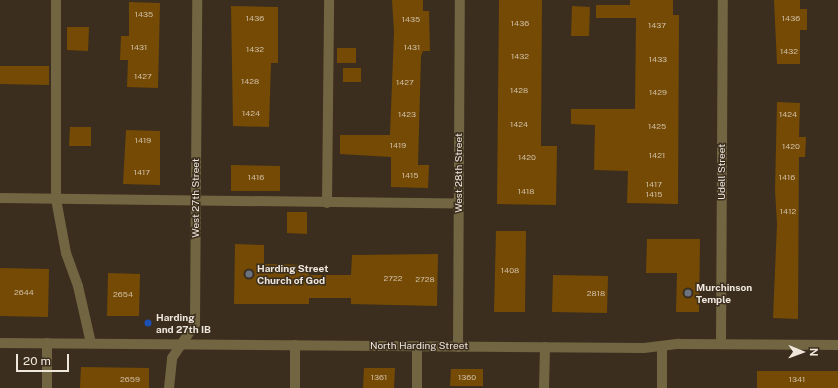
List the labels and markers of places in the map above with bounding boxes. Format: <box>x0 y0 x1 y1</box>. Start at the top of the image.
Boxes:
place label: Harding Street Church of God <box>257 262 328 286</box>
marker: Harding Street Church of God <box>244 269 254 279</box>
place label: Murchinson Temple <box>696 281 752 304</box>
marker: Murchinson Temple <box>683 288 693 298</box>
place label: Harding and 27th IB <box>156 311 211 334</box>
marker: Harding and 27th IB <box>143 318 153 328</box>

